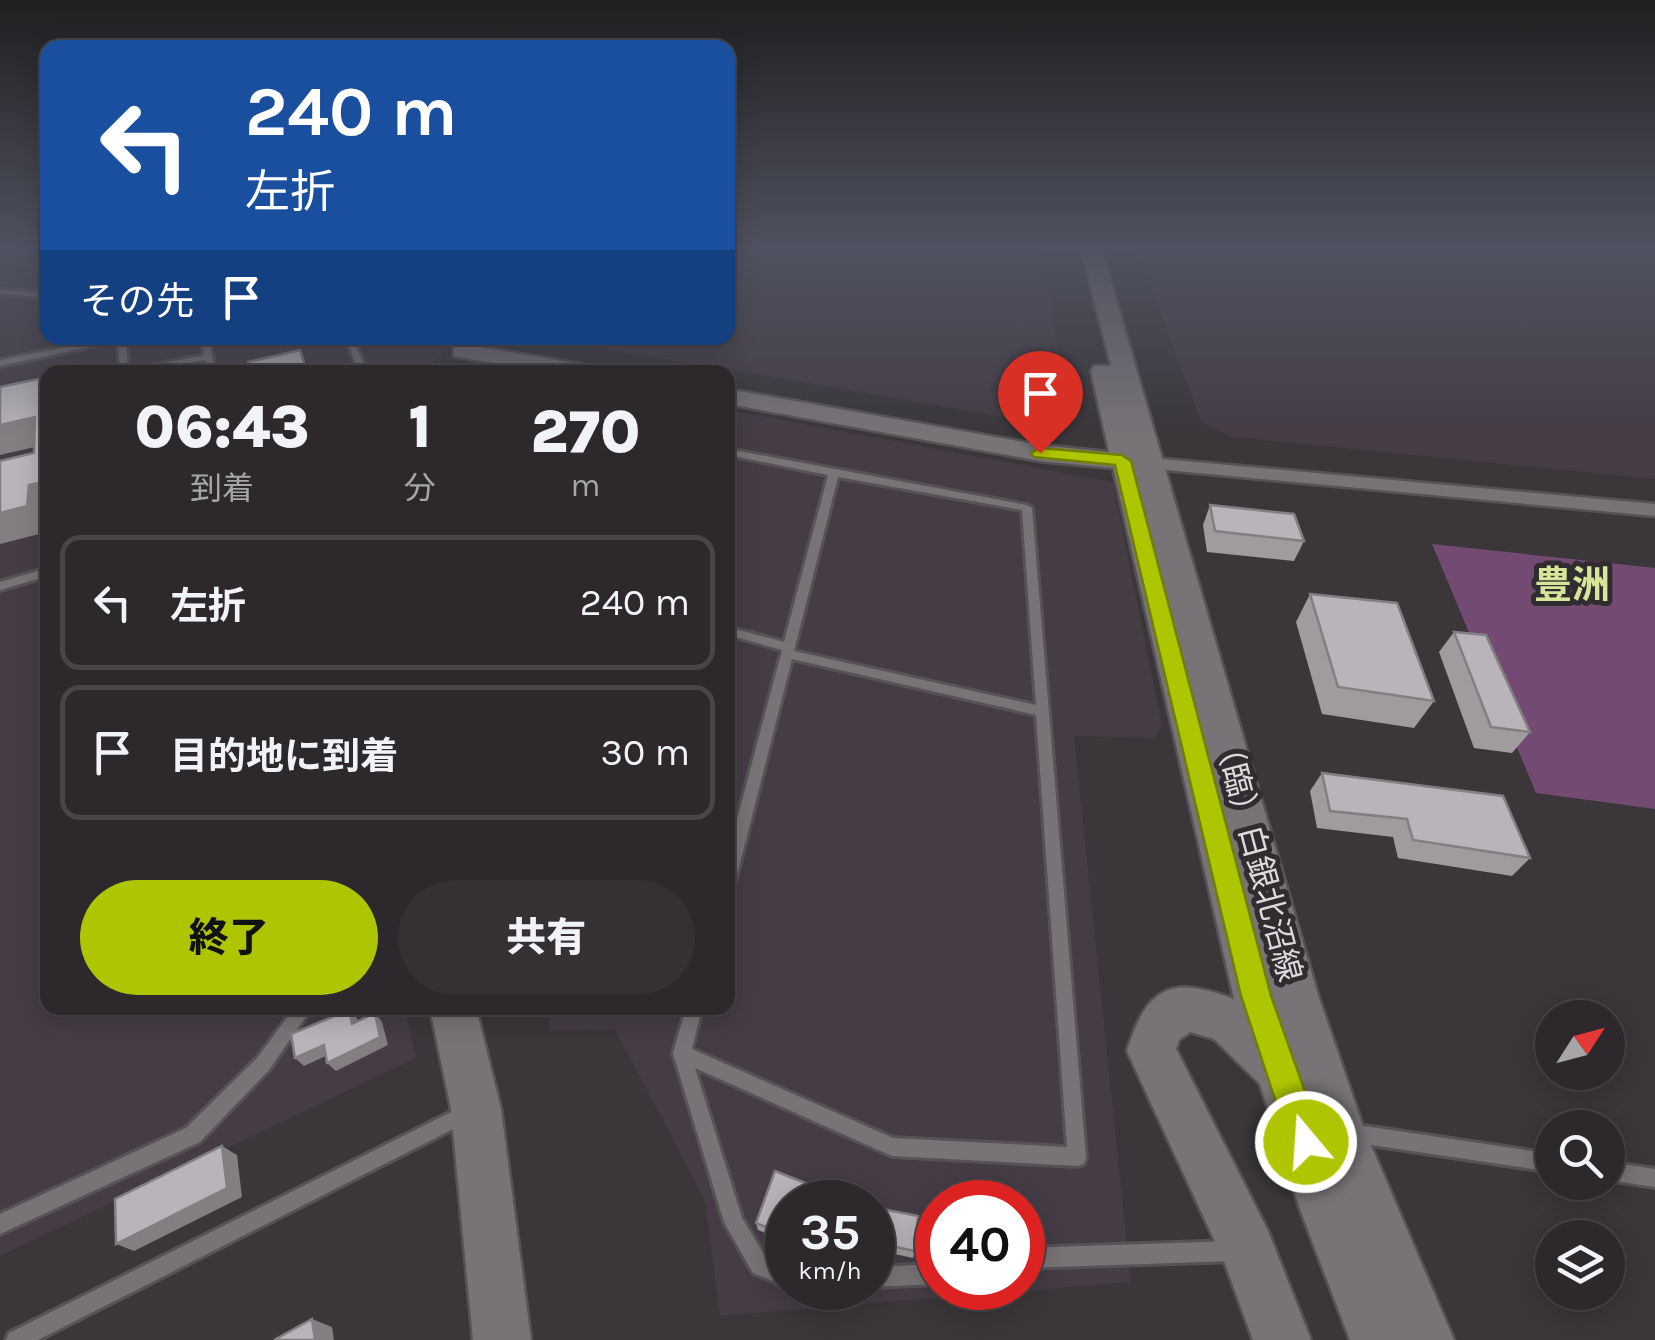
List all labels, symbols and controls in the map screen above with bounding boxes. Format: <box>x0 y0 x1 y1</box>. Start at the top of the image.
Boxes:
text: 240 m <box>245 71 457 153</box>
icon: left <box>80 80 210 210</box>
text: 左折 <box>245 166 335 218</box>
icon: arrive <box>214 270 269 325</box>
text: その先 <box>80 279 194 324</box>
pin <box>998 351 1083 454</box>
icon: arrive <box>1013 366 1068 421</box>
text: 06:43 <box>135 392 309 462</box>
text: 1 <box>408 392 432 462</box>
text: 270 <box>531 397 640 467</box>
text: m <box>571 467 600 504</box>
text: 到着 <box>190 470 254 507</box>
text: 分 <box>404 470 436 507</box>
district label: 豊洲 <box>1534 563 1610 608</box>
icon: left <box>85 575 140 630</box>
text: 240 m <box>580 580 690 625</box>
text: 左折 <box>170 584 246 629</box>
icon: arrive <box>85 725 140 780</box>
street label: （臨）白銀北沼線 <box>1207 729 1309 986</box>
text: 30 m <box>600 730 690 775</box>
text: 目的地に到着 <box>170 734 398 779</box>
button: 終了 <box>80 880 378 995</box>
button: 共有 <box>398 880 695 995</box>
north arrow <box>1535 1000 1625 1090</box>
map controls <box>1535 1000 1625 1310</box>
position arrow <box>1254 1090 1358 1194</box>
button: search <box>1535 1110 1625 1200</box>
speed limit sign: 40 <box>915 1180 1045 1310</box>
text: 35 <box>800 1203 860 1262</box>
button: layers <box>1535 1220 1625 1310</box>
text: km/h <box>798 1256 862 1285</box>

